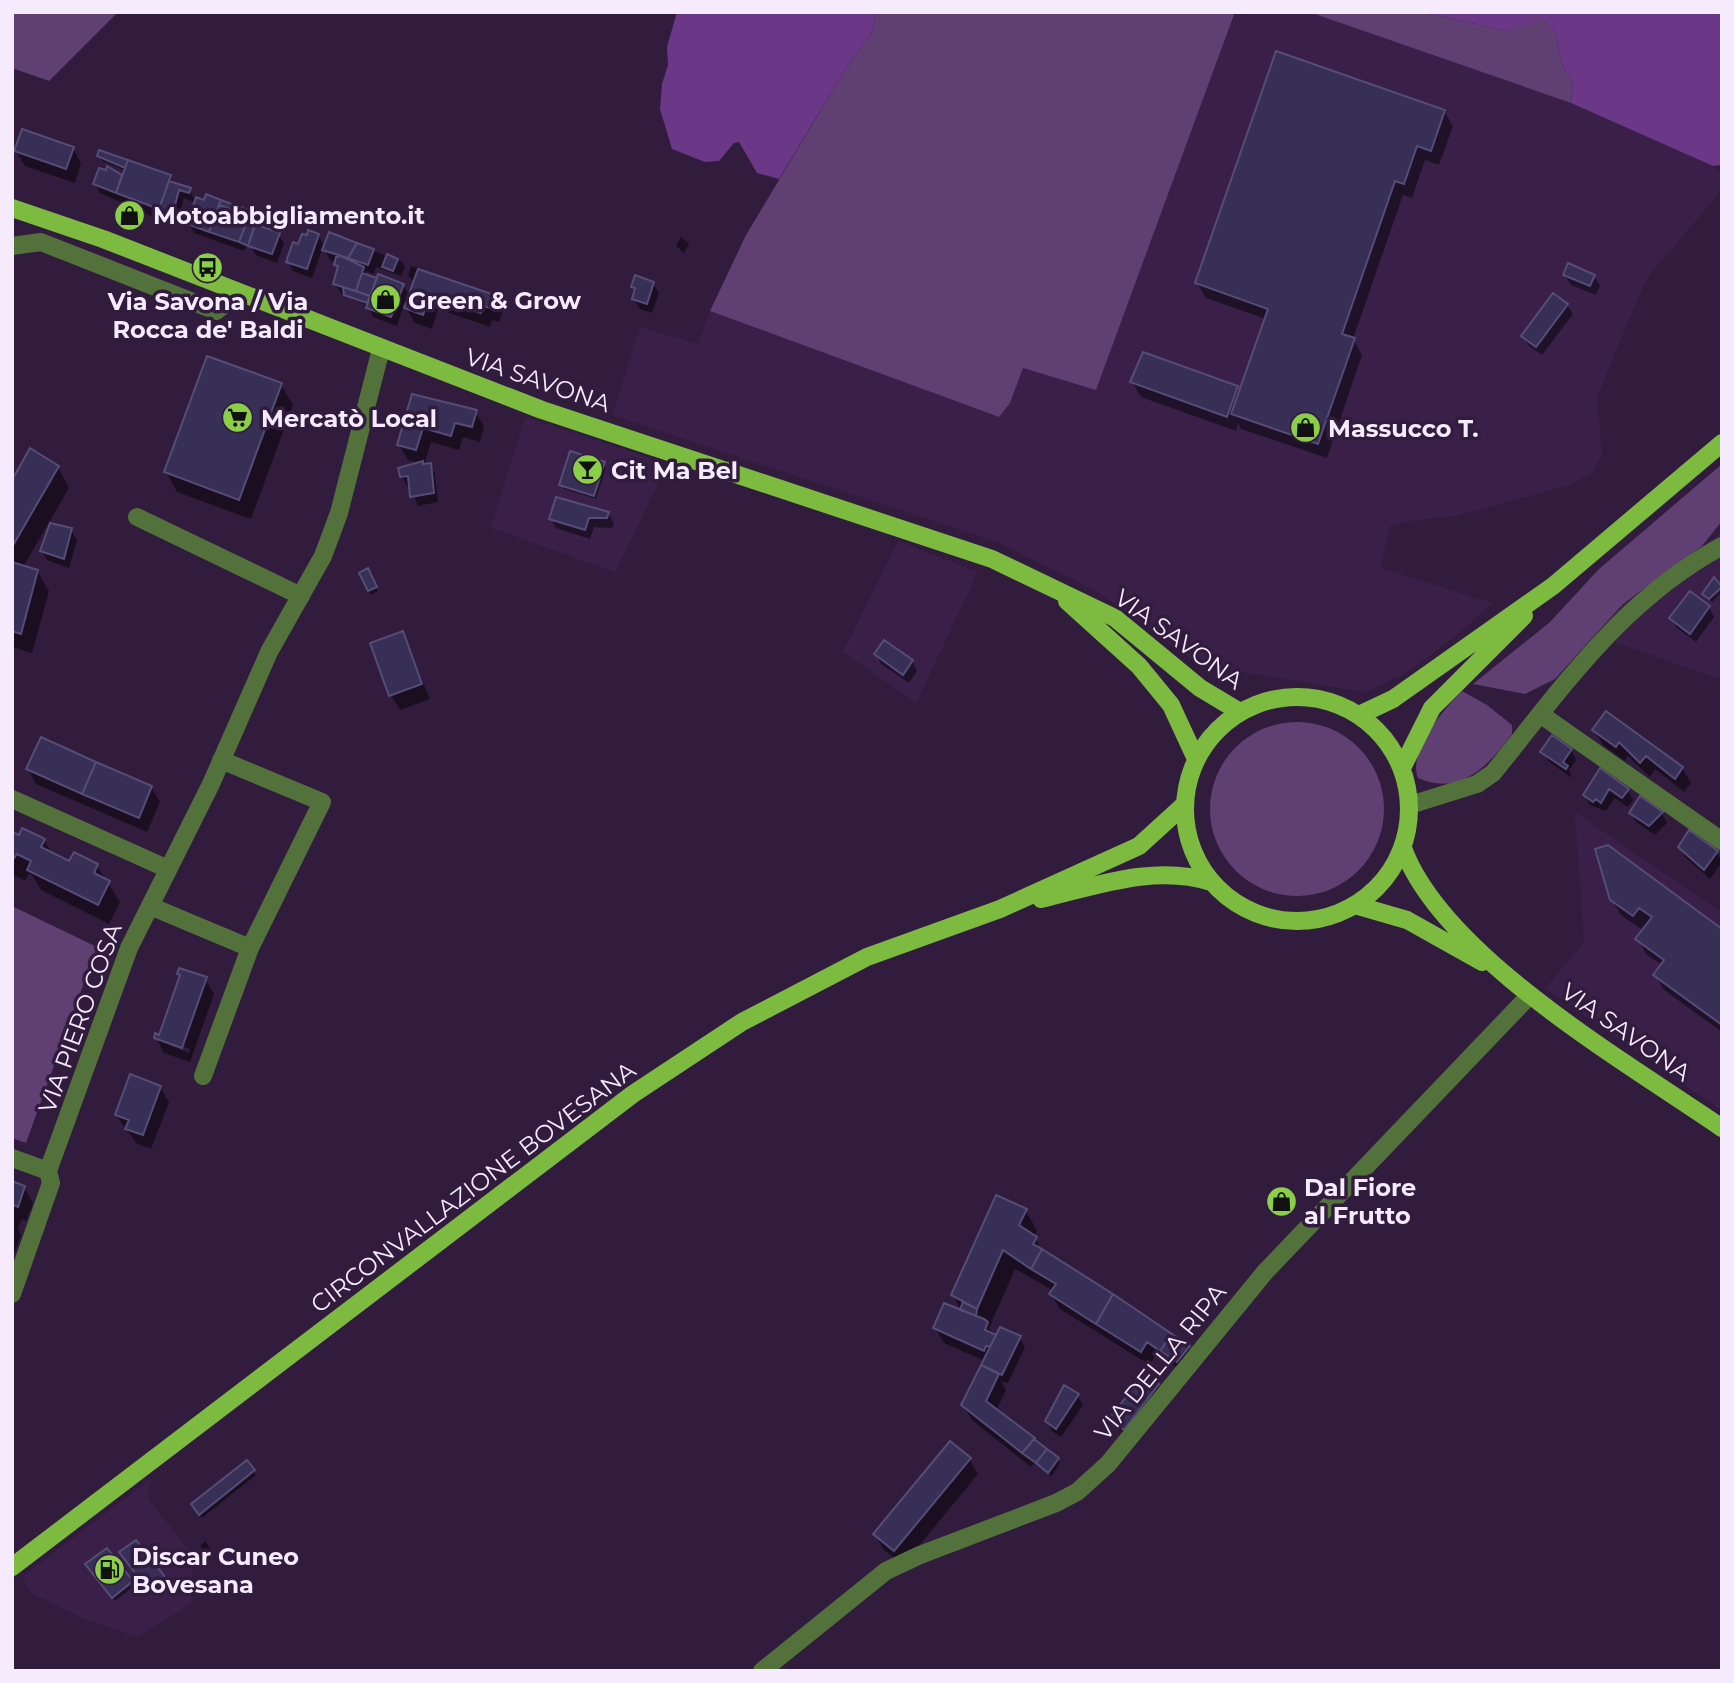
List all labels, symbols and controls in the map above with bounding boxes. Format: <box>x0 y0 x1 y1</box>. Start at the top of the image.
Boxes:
shop icon: Motoabbigliamento.it <box>113 198 147 232</box>
place label: Motoabbigliamento.it <box>153 201 425 230</box>
bus stop icon: Via Savona / Via Rocca de' Baldi <box>191 250 225 284</box>
shop icon: Green & Grow <box>368 283 402 317</box>
place label: Green & Grow <box>408 286 582 315</box>
place label: Via Savona / Via Rocca de' Baldi <box>107 287 308 344</box>
street label: VIA SAVONA <box>462 342 615 419</box>
supermarket icon: Mercatò Local <box>221 401 255 435</box>
place label: Mercatò Local <box>261 404 437 433</box>
shop icon: Massucco T. <box>1288 411 1322 445</box>
place label: Massucco T. <box>1328 414 1479 443</box>
bar icon: Cit Ma Bel <box>571 453 605 487</box>
place label: Cit Ma Bel <box>611 456 738 485</box>
street label: VIA SAVONA <box>1109 583 1249 696</box>
street label: VIA PIERO COSA <box>32 919 128 1117</box>
street label: VIA SAVONA <box>1556 977 1697 1088</box>
street label: CIRCONVALLAZIONE BOVESANA <box>305 1055 642 1319</box>
place label: Dal Fiore al Frutto <box>1304 1173 1416 1230</box>
shop icon: Dal Fiore al Frutto <box>1264 1184 1298 1218</box>
street label: VIA DELLA RIPA <box>1088 1277 1232 1446</box>
place label: Discar Cuneo Bovesana <box>132 1542 299 1599</box>
fuel station icon: Discar Cuneo Bovesana <box>92 1553 126 1587</box>

